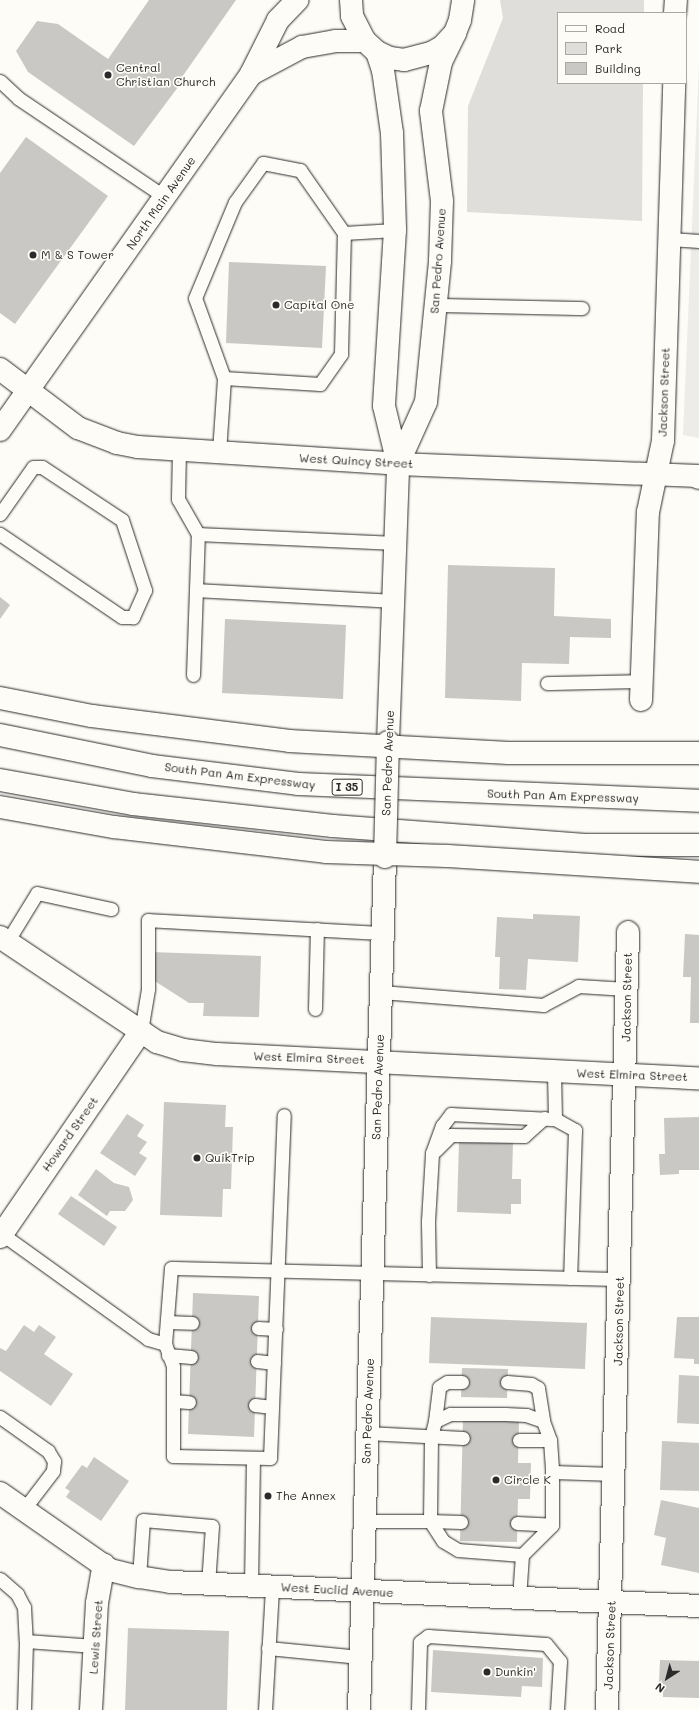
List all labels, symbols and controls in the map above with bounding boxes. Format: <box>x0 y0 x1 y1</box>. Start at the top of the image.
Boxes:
legend <box>557 12 687 84</box>
text: Road <box>595 20 625 36</box>
text: Park <box>595 40 622 56</box>
text: Building <box>595 60 641 76</box>
place label: Central Christian Church <box>116 61 216 89</box>
marker: Central Christian Church <box>103 70 113 80</box>
street label: North Main Avenue <box>123 154 199 252</box>
street label: San Pedro Avenue <box>427 208 449 314</box>
place label: M & S Tower <box>41 248 114 262</box>
marker: M & S Tower <box>28 250 38 260</box>
place label: Capital One <box>284 298 354 312</box>
marker: Capital One <box>271 300 281 310</box>
street label: Jackson Street <box>655 347 673 437</box>
street label: West Quincy Street <box>298 451 414 471</box>
street label: San Pedro Avenue <box>379 710 397 816</box>
street label: South Pan Am Expressway <box>164 760 316 792</box>
road number: I 35 <box>331 778 363 796</box>
street label: South Pan Am Expressway <box>487 786 639 806</box>
street label: Jackson Street <box>619 952 635 1042</box>
street label: San Pedro Avenue <box>369 1034 387 1140</box>
street label: West Elmira Street <box>253 1049 365 1067</box>
street label: West Elmira Street <box>576 1066 688 1084</box>
street label: Howard Street <box>39 1094 101 1174</box>
place label: QuikTrip <box>205 1151 255 1165</box>
marker: QuikTrip <box>192 1153 202 1163</box>
street label: Jackson Street <box>611 1276 627 1366</box>
street label: San Pedro Avenue <box>359 1358 377 1464</box>
place label: Circle K <box>504 1473 551 1487</box>
marker: Circle K <box>491 1475 501 1485</box>
place label: The Annex <box>276 1489 336 1503</box>
marker: The Annex <box>263 1491 273 1501</box>
street label: West Euclid Avenue <box>280 1580 394 1600</box>
street label: Lewis Street <box>86 1599 106 1675</box>
street label: Jackson Street <box>601 1600 619 1690</box>
north arrow <box>647 1658 687 1698</box>
place label: Dunkin' <box>495 1665 536 1679</box>
marker: Dunkin' <box>482 1667 492 1677</box>
text: N <box>652 1680 667 1697</box>

